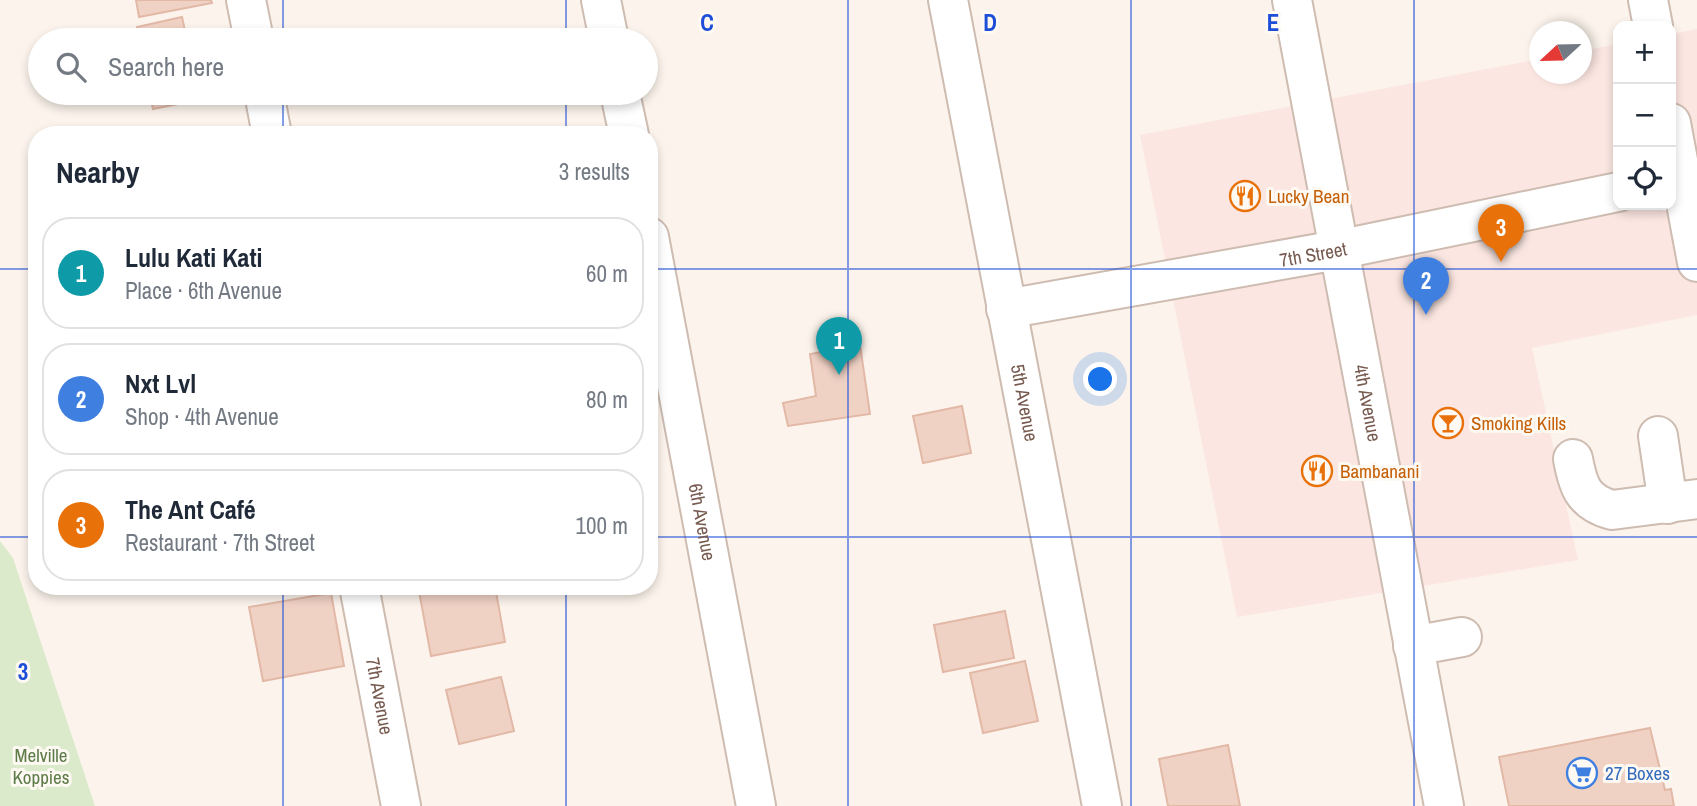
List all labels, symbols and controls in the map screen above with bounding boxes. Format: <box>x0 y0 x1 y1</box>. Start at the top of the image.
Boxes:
text: C <box>700 7 714 38</box>
text: D <box>983 7 997 38</box>
text: E <box>1267 7 1279 38</box>
north arrow <box>1529 21 1592 84</box>
map controls <box>1613 21 1676 210</box>
button: + <box>1613 21 1676 84</box>
search box <box>28 28 658 105</box>
icon: search <box>52 48 90 86</box>
text: Search here <box>108 49 224 84</box>
button: − <box>1613 84 1676 147</box>
button: locate <box>1613 147 1676 210</box>
text: Nearby <box>56 152 139 192</box>
text: 3 results <box>559 156 630 187</box>
restaurant icon: Lucky Bean <box>1228 179 1262 213</box>
place label: Lucky Bean <box>1268 183 1349 209</box>
pin: 3 <box>1478 204 1524 262</box>
street label: 7th Street <box>1278 235 1350 273</box>
text: Lulu Kati Kati <box>125 240 262 275</box>
pin: 2 <box>1403 257 1449 315</box>
text: 1 <box>76 258 86 289</box>
text: 60 m <box>586 258 628 289</box>
text: Place · 6th Avenue <box>125 275 282 306</box>
pin: 1 <box>816 317 862 375</box>
street label: 5th Avenue <box>1005 362 1045 443</box>
your location <box>1083 362 1117 396</box>
street label: 4th Avenue <box>1348 362 1388 444</box>
text: Nxt Lvl <box>125 366 196 401</box>
text: 2 <box>76 384 86 415</box>
text: 80 m <box>586 384 628 415</box>
text: Shop · 4th Avenue <box>125 401 279 432</box>
bar icon: Smoking Kills <box>1431 406 1465 440</box>
place label: Smoking Kills <box>1471 410 1566 436</box>
restaurant icon: Bambanani <box>1300 454 1334 488</box>
place label: Bambanani <box>1340 458 1420 484</box>
street label: 6th Avenue <box>683 481 723 563</box>
text: The Ant Café <box>125 492 256 527</box>
text: 3 <box>76 510 86 541</box>
text: 100 m <box>576 510 628 541</box>
text: Restaurant · 7th Street <box>125 527 315 558</box>
street label: 7th Avenue <box>360 655 400 737</box>
text: 3 <box>18 656 28 687</box>
park label: Melville Koppies <box>12 742 70 790</box>
supermarket icon: 27 Boxes <box>1565 756 1599 790</box>
place label: 27 Boxes <box>1605 760 1670 786</box>

